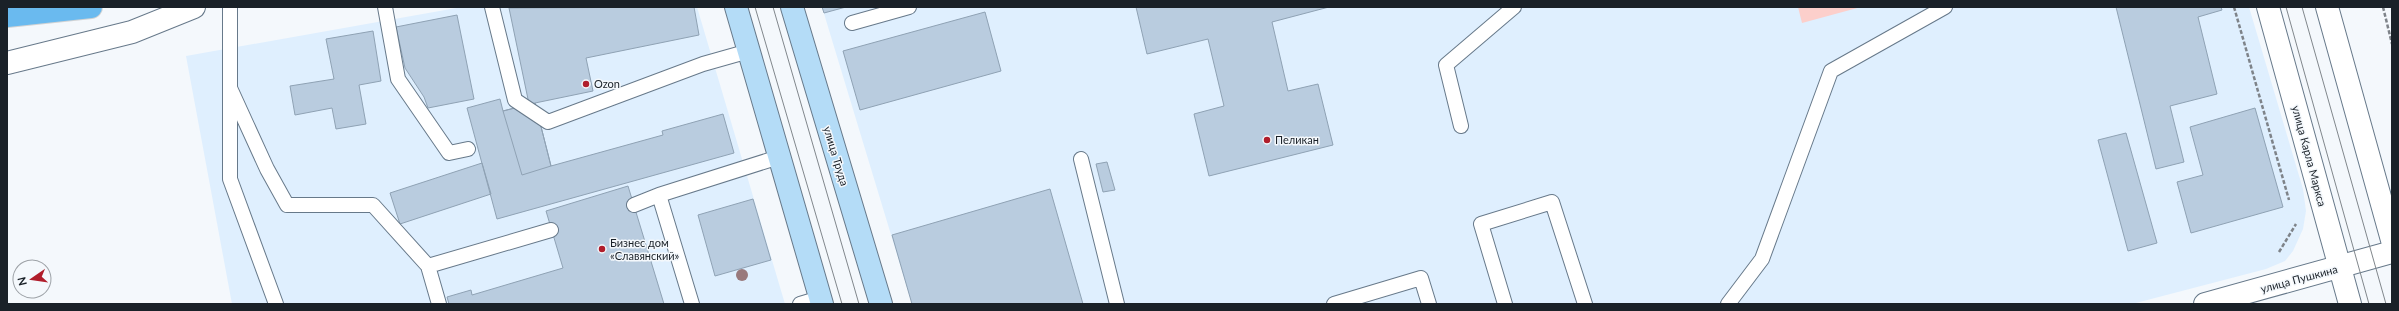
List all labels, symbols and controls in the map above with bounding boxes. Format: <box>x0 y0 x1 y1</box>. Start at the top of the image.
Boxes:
place label: Ozon <box>594 77 620 90</box>
marker: Ozon <box>581 79 591 89</box>
street label: улица Карла Маркса <box>2290 104 2329 208</box>
street label: улица Труда <box>821 125 852 187</box>
place label: Пеликан <box>1275 133 1319 146</box>
marker: Пеликан <box>1262 135 1272 145</box>
place label: Бизнес дом «Славянский» <box>610 236 680 262</box>
marker: Бизнес дом «Славянский» <box>597 244 607 254</box>
north arrow <box>12 259 52 299</box>
street label: улица Пушкина <box>2259 262 2339 295</box>
text: N <box>14 276 29 287</box>

